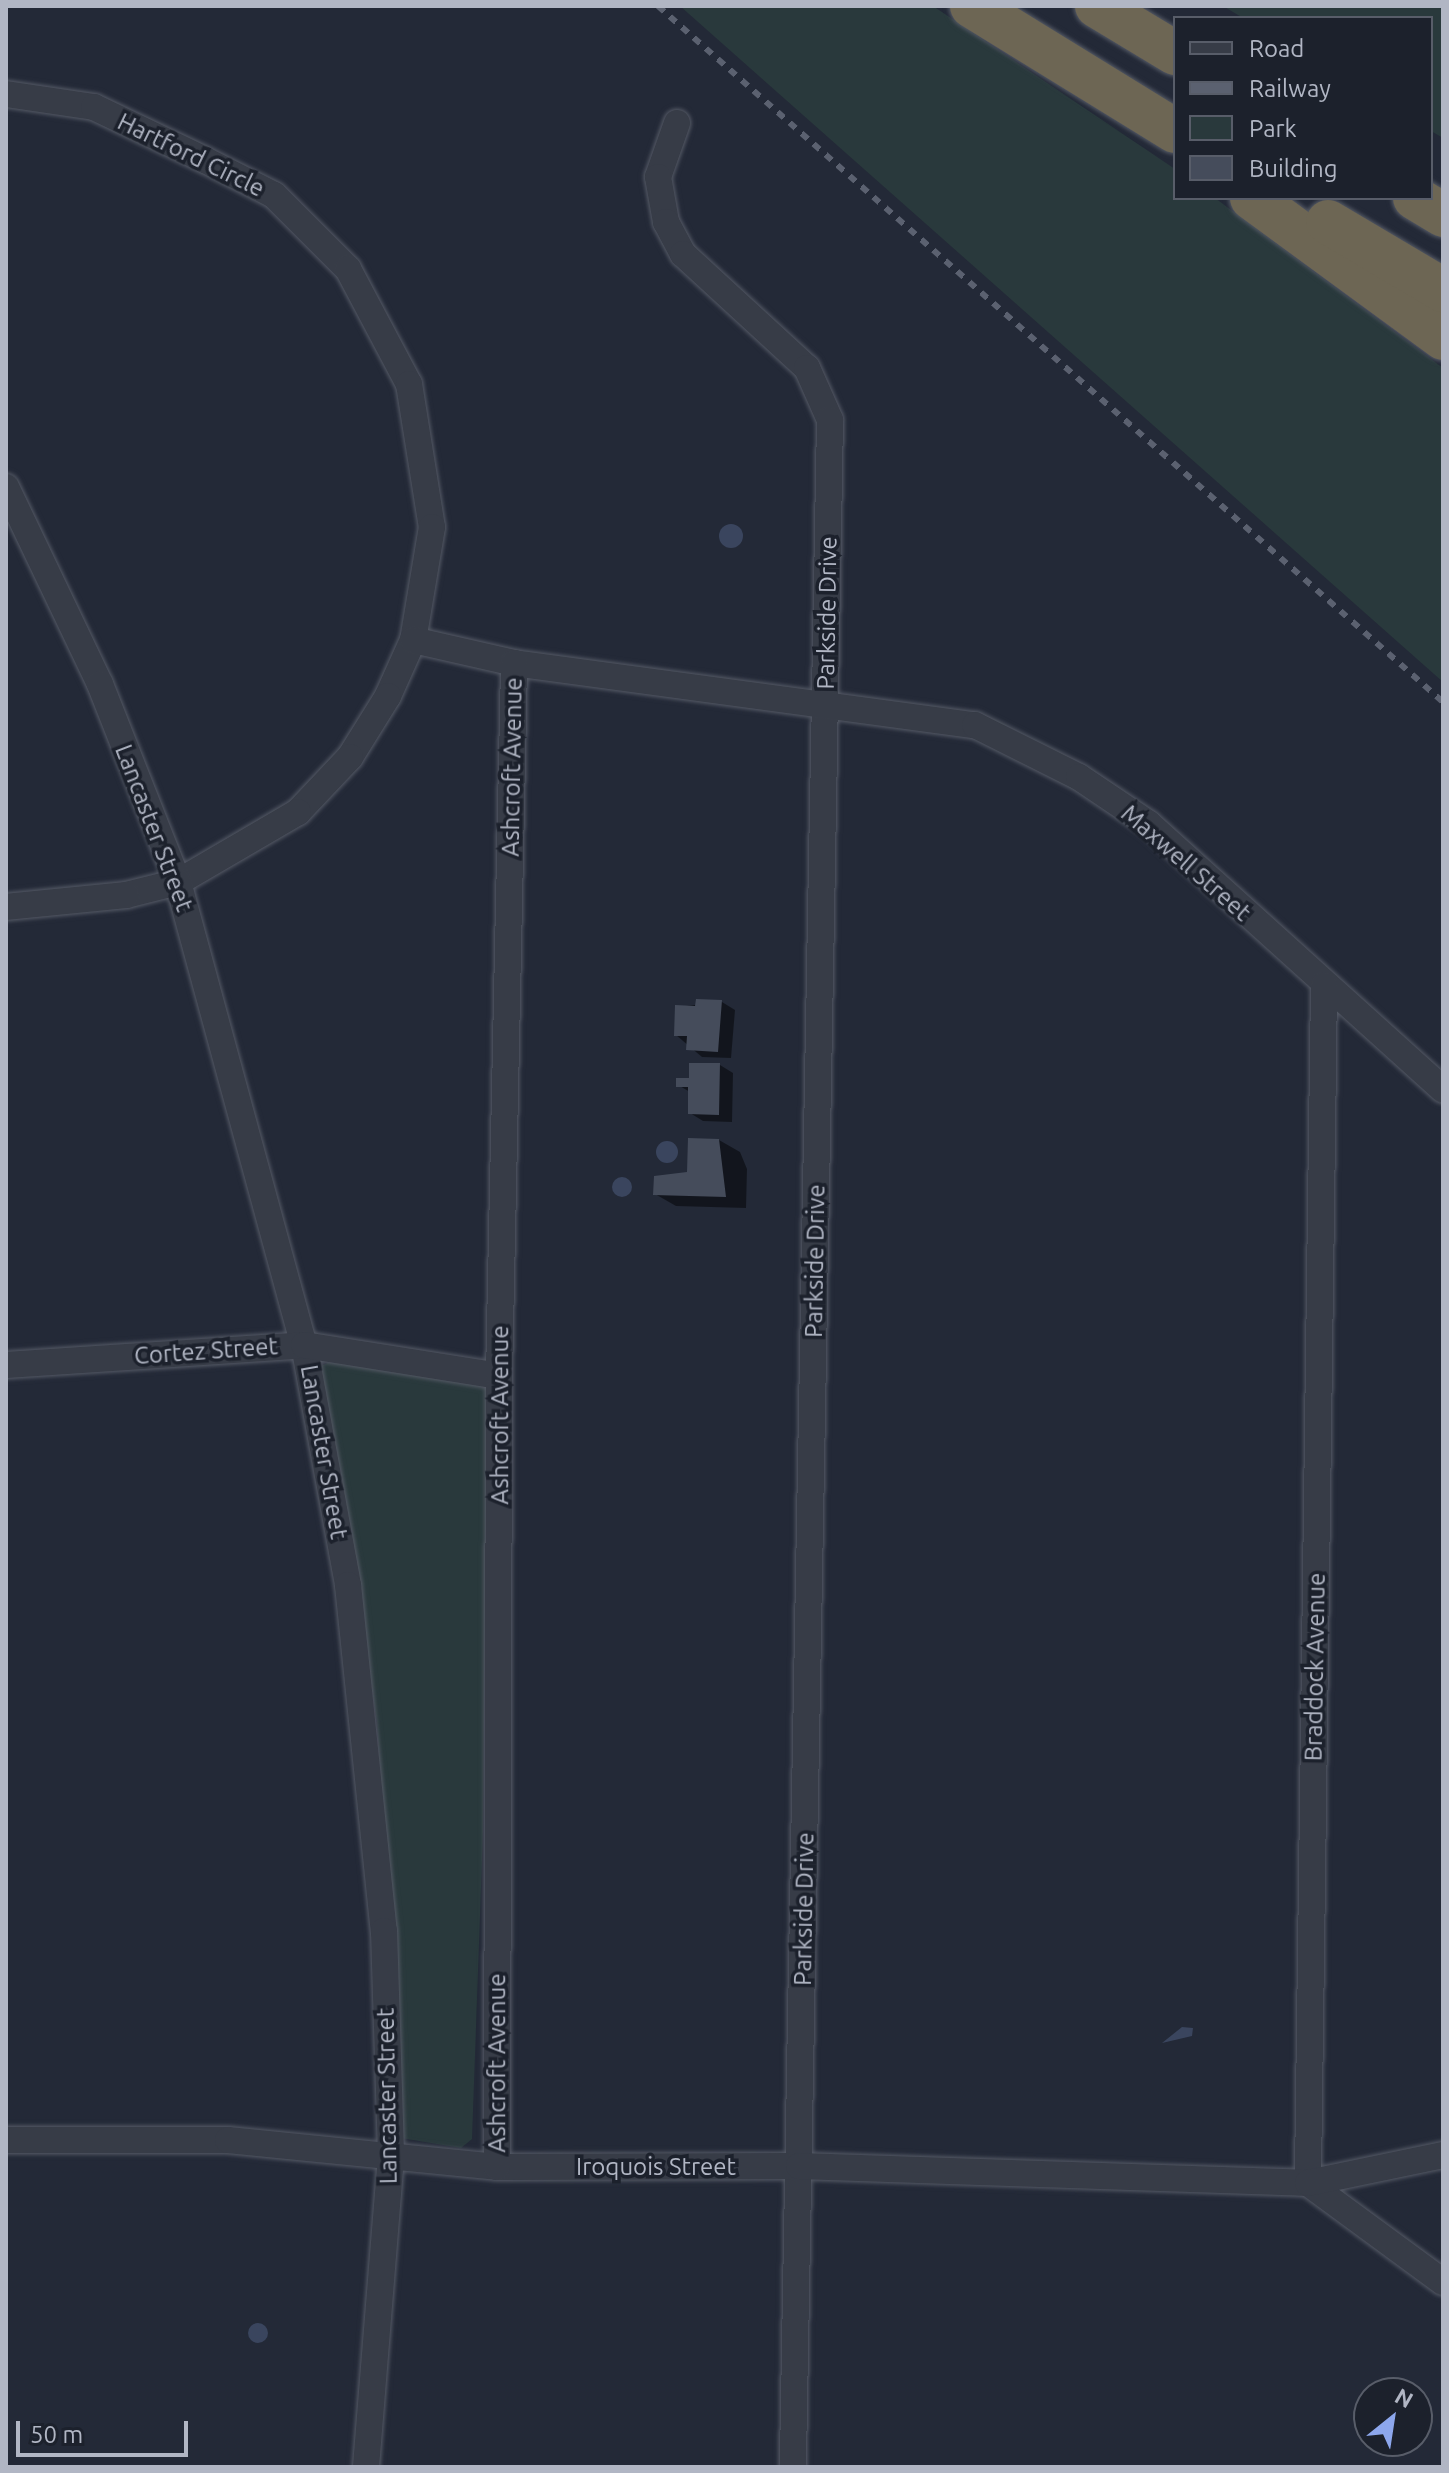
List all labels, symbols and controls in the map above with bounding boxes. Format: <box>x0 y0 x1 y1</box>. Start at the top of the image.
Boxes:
legend <box>1173 16 1433 200</box>
text: Road <box>1249 35 1304 62</box>
text: Railway <box>1249 75 1331 102</box>
street label: Hartford Circle <box>113 107 269 203</box>
text: Park <box>1249 115 1297 142</box>
text: Building <box>1249 155 1337 182</box>
street label: Parkside Drive <box>811 536 843 690</box>
street label: Ashcroft Avenue <box>496 677 528 857</box>
street label: Lancaster Street <box>109 741 199 915</box>
street label: Maxwell Street <box>1115 799 1257 927</box>
street label: Parkside Drive <box>799 1184 831 1338</box>
street label: Ashcroft Avenue <box>486 1325 514 1505</box>
street label: Cortez Street <box>133 1332 279 1370</box>
street label: Lancaster Street <box>295 1363 353 1541</box>
street label: Braddock Avenue <box>1299 1573 1331 1761</box>
street label: Parkside Drive <box>788 1832 820 1986</box>
street label: Ashcroft Avenue <box>483 1973 511 2153</box>
street label: Lancaster Street <box>371 2008 403 2184</box>
street label: Iroquois Street <box>576 2153 736 2181</box>
north arrow <box>1353 2377 1433 2457</box>
text: N <box>1391 2383 1418 2412</box>
scale bar <box>20 2405 192 2455</box>
text: 50 m <box>30 2421 83 2448</box>

